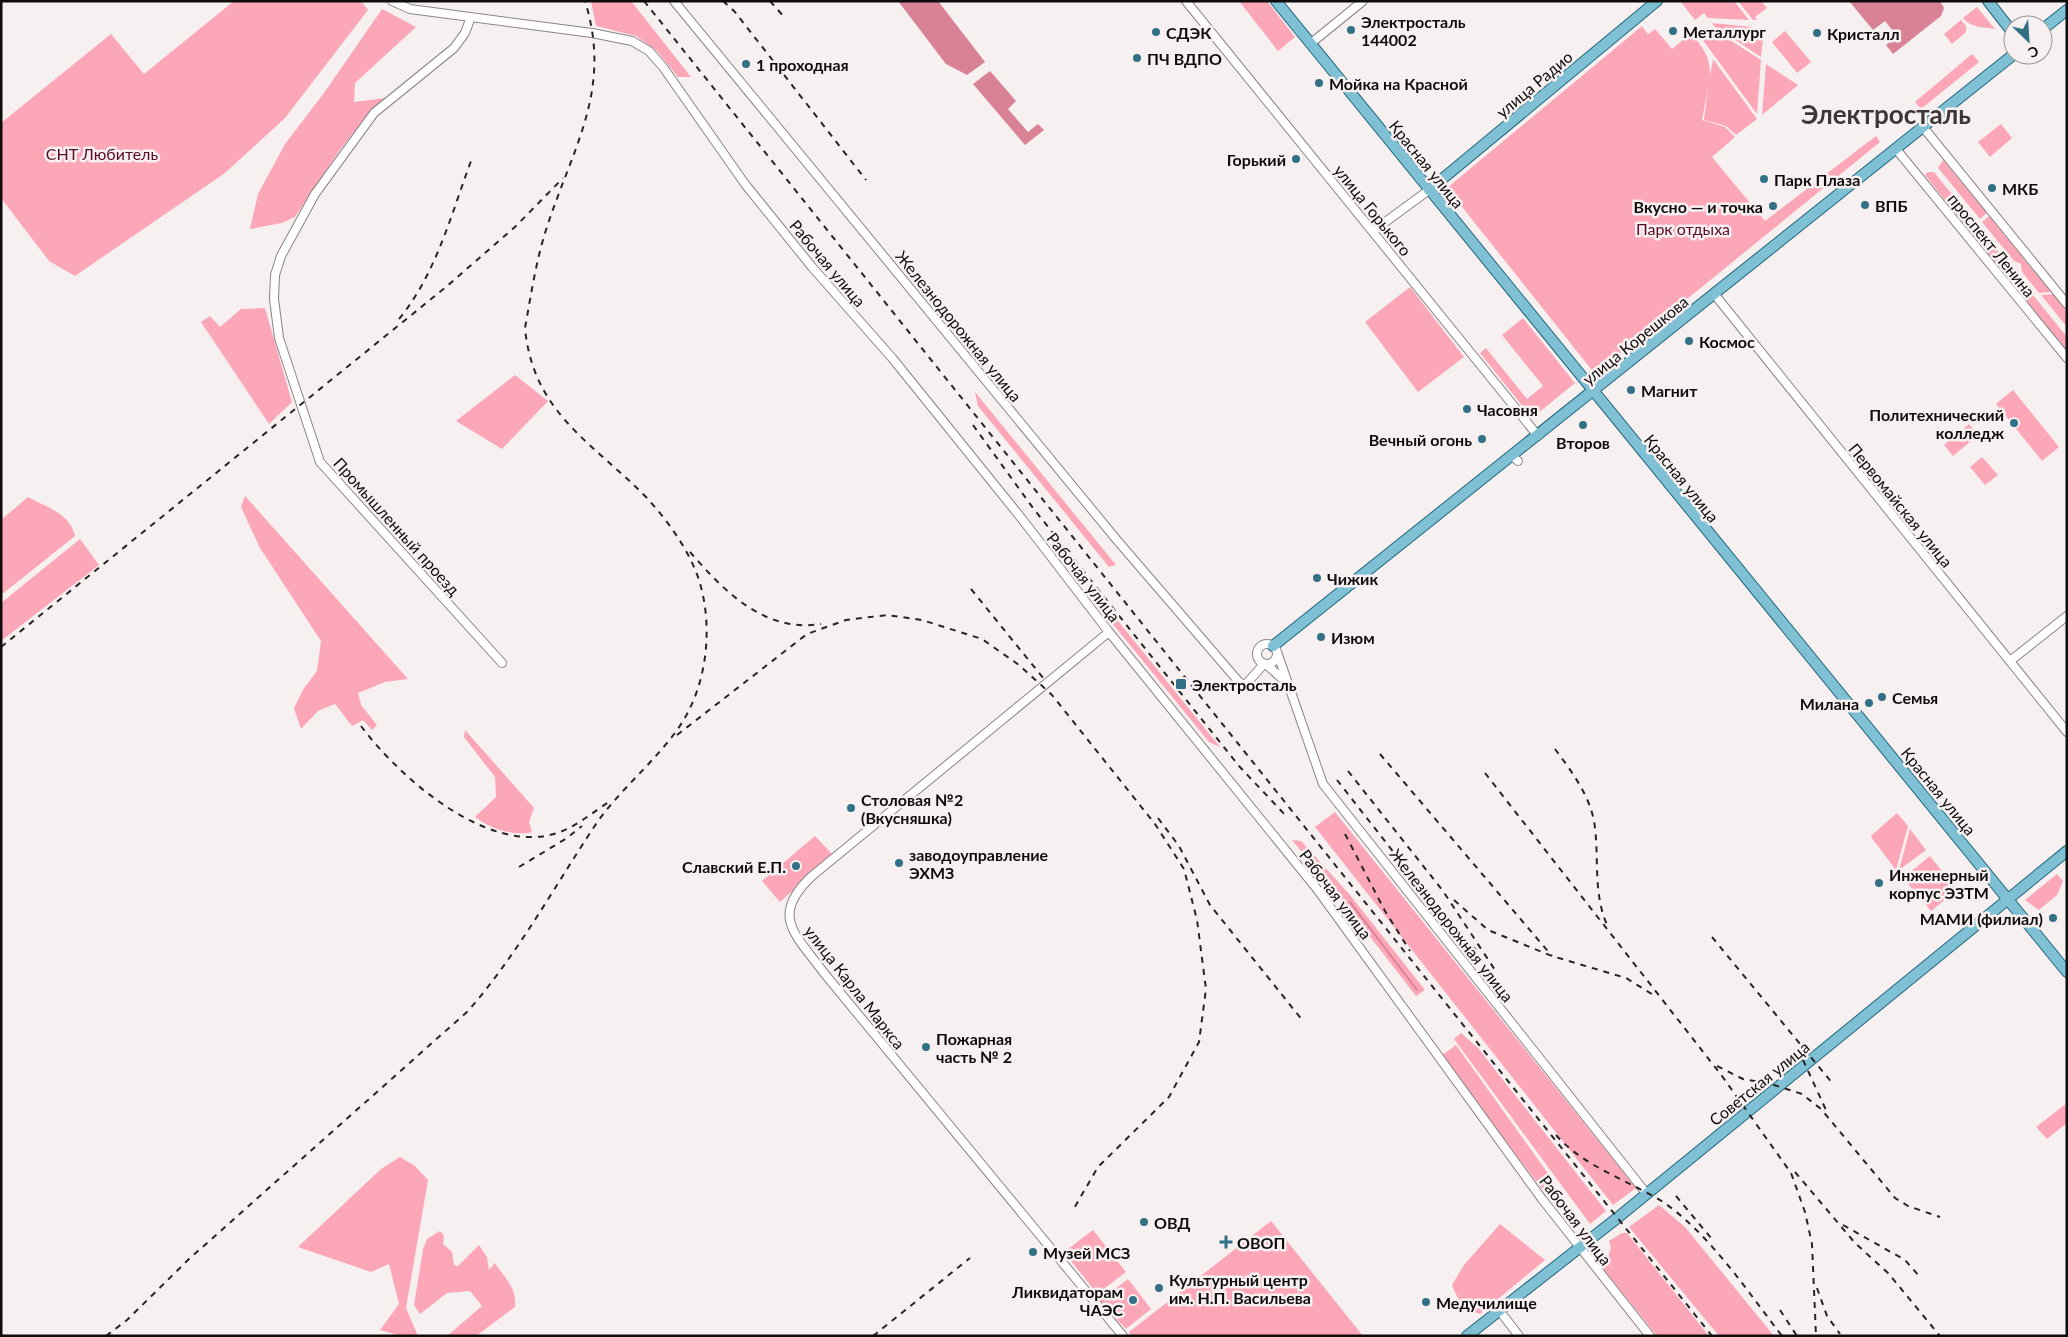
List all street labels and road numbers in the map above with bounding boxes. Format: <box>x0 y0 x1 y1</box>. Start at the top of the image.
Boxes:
street label: улица Радио <box>1492 47 1576 121</box>
street label: Красная улица <box>1386 116 1468 212</box>
street label: улица Горького <box>1330 161 1416 259</box>
street label: проспект Ленина <box>1944 189 2040 301</box>
street label: Рабочая улица <box>786 216 870 310</box>
street label: Железнодорожная улица <box>892 247 1026 405</box>
street label: улица Корешкова <box>1578 292 1692 388</box>
street label: Красная улица <box>1641 430 1723 526</box>
street label: Первомайская улица <box>1845 439 1957 571</box>
street label: Промышленный проезд <box>330 453 464 599</box>
street label: Рабочая улица <box>1043 529 1125 625</box>
street label: Красная улица <box>1898 743 1980 839</box>
street label: Рабочая улица <box>1296 845 1376 943</box>
street label: Железнодорожная улица <box>1386 845 1518 1005</box>
street label: улица Карла Маркса <box>801 921 909 1053</box>
street label: Советская улица <box>1705 1037 1813 1129</box>
street label: Рабочая улица <box>1536 1171 1616 1269</box>

